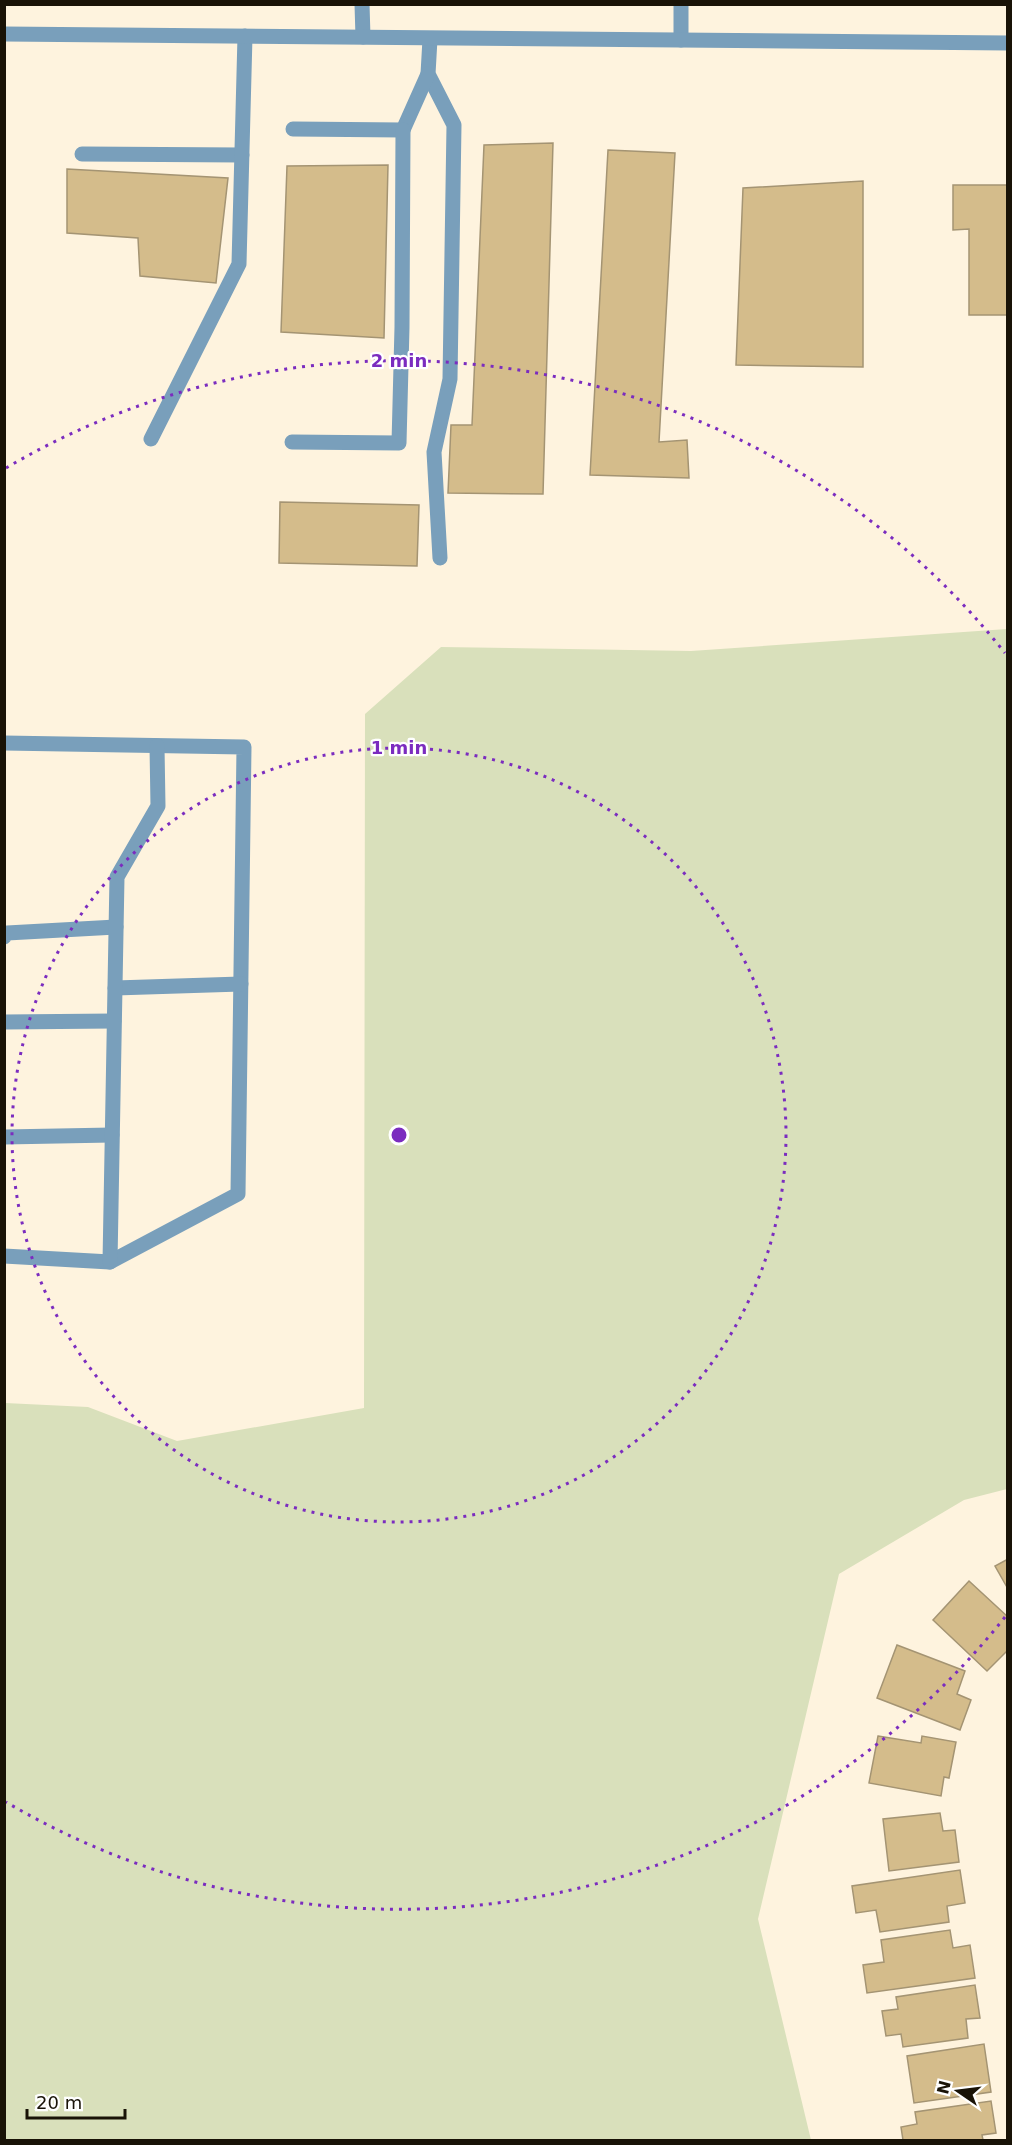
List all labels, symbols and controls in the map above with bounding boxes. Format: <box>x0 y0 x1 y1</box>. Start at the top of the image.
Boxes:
text: 2 min <box>371 350 427 371</box>
text: 1 min <box>371 737 427 758</box>
centre of rings <box>389 1125 409 1145</box>
north arrow <box>928 2061 988 2121</box>
text: N <box>933 2079 955 2096</box>
scale bar <box>27 2082 124 2120</box>
text: 20 m <box>36 2092 82 2113</box>

